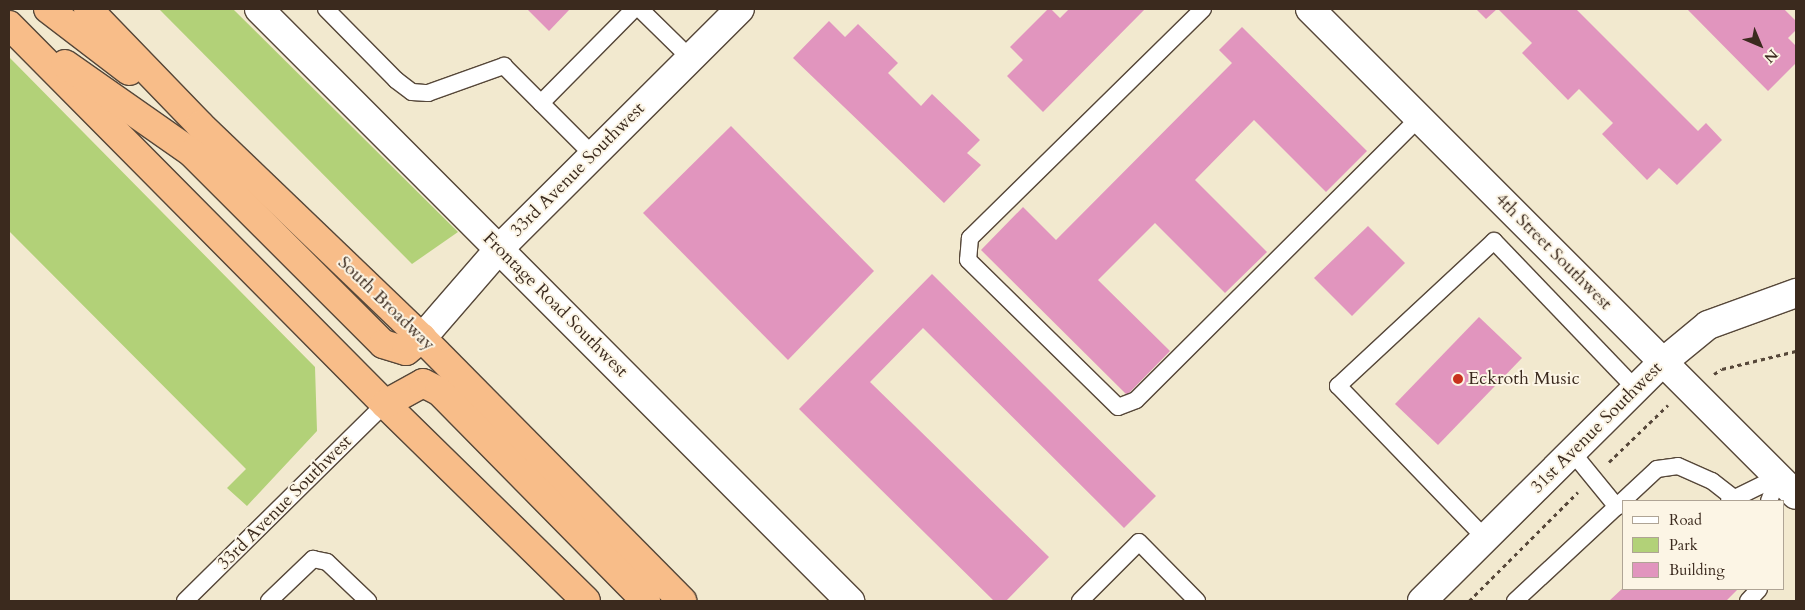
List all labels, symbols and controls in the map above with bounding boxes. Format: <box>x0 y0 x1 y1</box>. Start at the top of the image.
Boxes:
north arrow <box>1735 20 1785 70</box>
text: N <box>1760 45 1782 67</box>
street label: 33rd Avenue Southwest <box>506 98 650 242</box>
street label: 4th Street Southwest <box>1490 189 1616 315</box>
street label: Frontage Road Southwest <box>478 228 632 382</box>
street label: South Broadway <box>333 252 439 356</box>
street label: 31st Avenue Southwest <box>1527 358 1667 498</box>
place label: Eckroth Music <box>1468 368 1580 390</box>
marker: Eckroth Music <box>1452 373 1464 385</box>
street label: 33rd Avenue Southwest <box>213 431 357 575</box>
legend <box>1622 500 1785 590</box>
text: Road <box>1669 510 1702 530</box>
text: Park <box>1669 535 1698 555</box>
text: Building <box>1669 560 1725 580</box>

